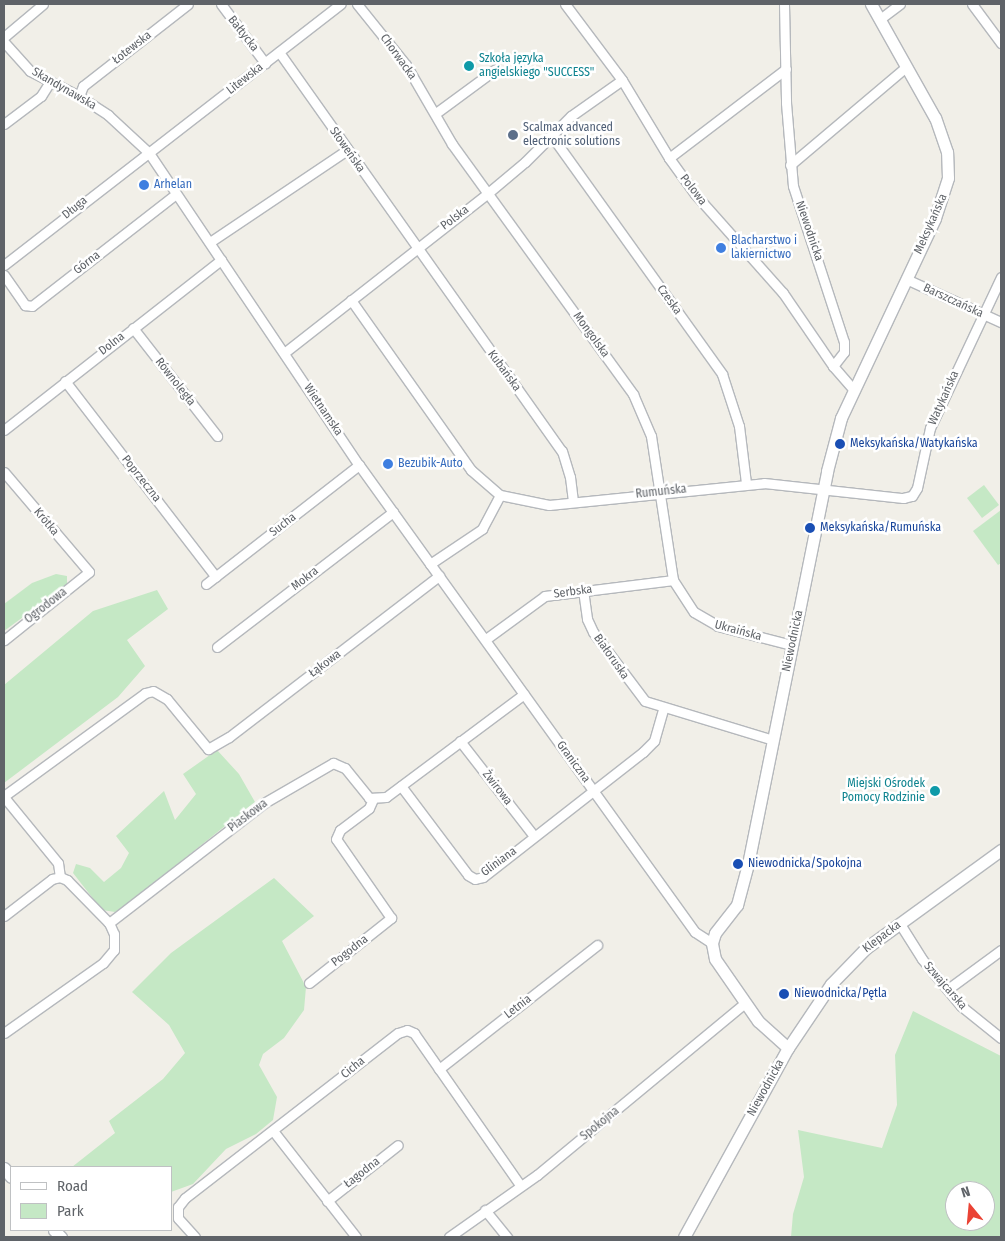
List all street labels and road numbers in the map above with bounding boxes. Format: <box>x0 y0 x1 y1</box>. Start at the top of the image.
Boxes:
street label: Bałtycka <box>225 13 261 55</box>
street label: Łotewska <box>110 28 154 68</box>
street label: Chorwacka <box>377 31 419 83</box>
street label: Litewska <box>224 60 266 98</box>
street label: Skandynawska <box>29 65 99 113</box>
street label: Słoweńska <box>326 125 368 175</box>
street label: Polowa <box>676 172 710 208</box>
street label: Meksykańska <box>911 192 951 256</box>
street label: Długa <box>60 194 90 222</box>
street label: Niewodnicka <box>792 199 826 263</box>
street label: Polska <box>438 203 472 233</box>
street label: Górna <box>71 248 103 278</box>
street label: Barszczańska <box>921 281 985 321</box>
street label: Czeska <box>653 282 685 318</box>
street label: Mongolska <box>570 310 612 360</box>
street label: Dolna <box>96 330 128 358</box>
street label: Kubańska <box>484 348 524 394</box>
street label: Równoległa <box>152 355 198 409</box>
street label: Watykańska <box>926 369 962 427</box>
street label: Wietnamska <box>300 381 346 439</box>
street label: Poprzeczna <box>118 453 164 505</box>
street label: Rumuńska <box>635 482 687 502</box>
street label: Krótka <box>30 505 62 539</box>
street label: Sucha <box>267 510 299 540</box>
street label: Mokra <box>289 564 321 594</box>
street label: Serbska <box>553 582 593 602</box>
street label: Ogrodowa <box>22 585 70 627</box>
street label: Niewodnicka <box>779 609 807 673</box>
street label: Ukraińska <box>713 618 763 644</box>
street label: Białoruska <box>590 632 632 682</box>
street label: Łąkowa <box>306 647 344 681</box>
street label: Graniczna <box>553 738 593 786</box>
street label: Żwirowa <box>479 768 515 808</box>
street label: Piaskowa <box>225 797 271 835</box>
street label: Gliniana <box>478 844 520 880</box>
street label: Klepacka <box>860 918 904 956</box>
street label: Pogodna <box>329 932 371 970</box>
street label: Szwajcarska <box>920 959 970 1013</box>
street label: Letnia <box>502 992 534 1022</box>
street label: Cicha <box>338 1054 368 1082</box>
street label: Niewodnicka <box>745 1057 787 1119</box>
street label: Spokojna <box>578 1104 622 1144</box>
street label: Łagodna <box>341 1155 383 1191</box>

